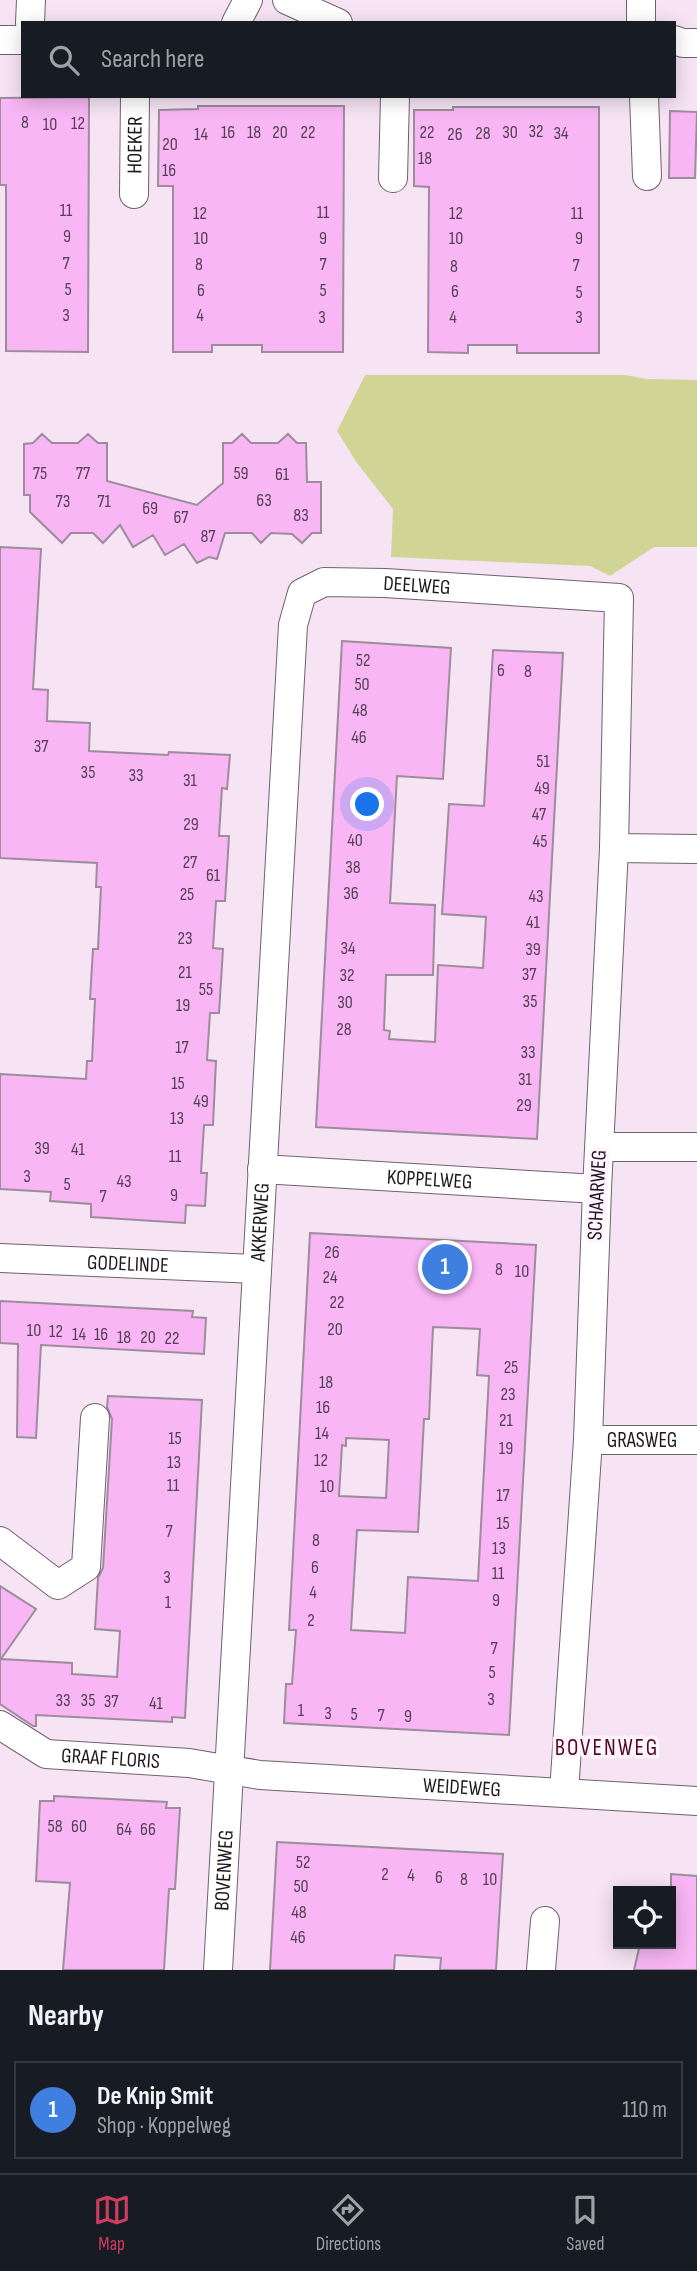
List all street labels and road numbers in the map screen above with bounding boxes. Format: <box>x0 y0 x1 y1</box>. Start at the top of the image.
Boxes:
street label: HOEKER <box>122 116 147 174</box>
street label: DEELWEG <box>383 570 451 600</box>
street label: SCHAARWEG <box>582 1149 612 1241</box>
street label: KOPPELWEG <box>386 1164 473 1194</box>
street label: AKKERWEG <box>245 1182 274 1263</box>
street label: GODELINDE <box>87 1249 169 1278</box>
street label: GRASWEG <box>607 1428 677 1453</box>
street label: GRAAF FLORIS <box>60 1742 161 1774</box>
street label: WEIDEWEG <box>422 1772 502 1802</box>
street label: BOVENWEG <box>209 1829 238 1911</box>

